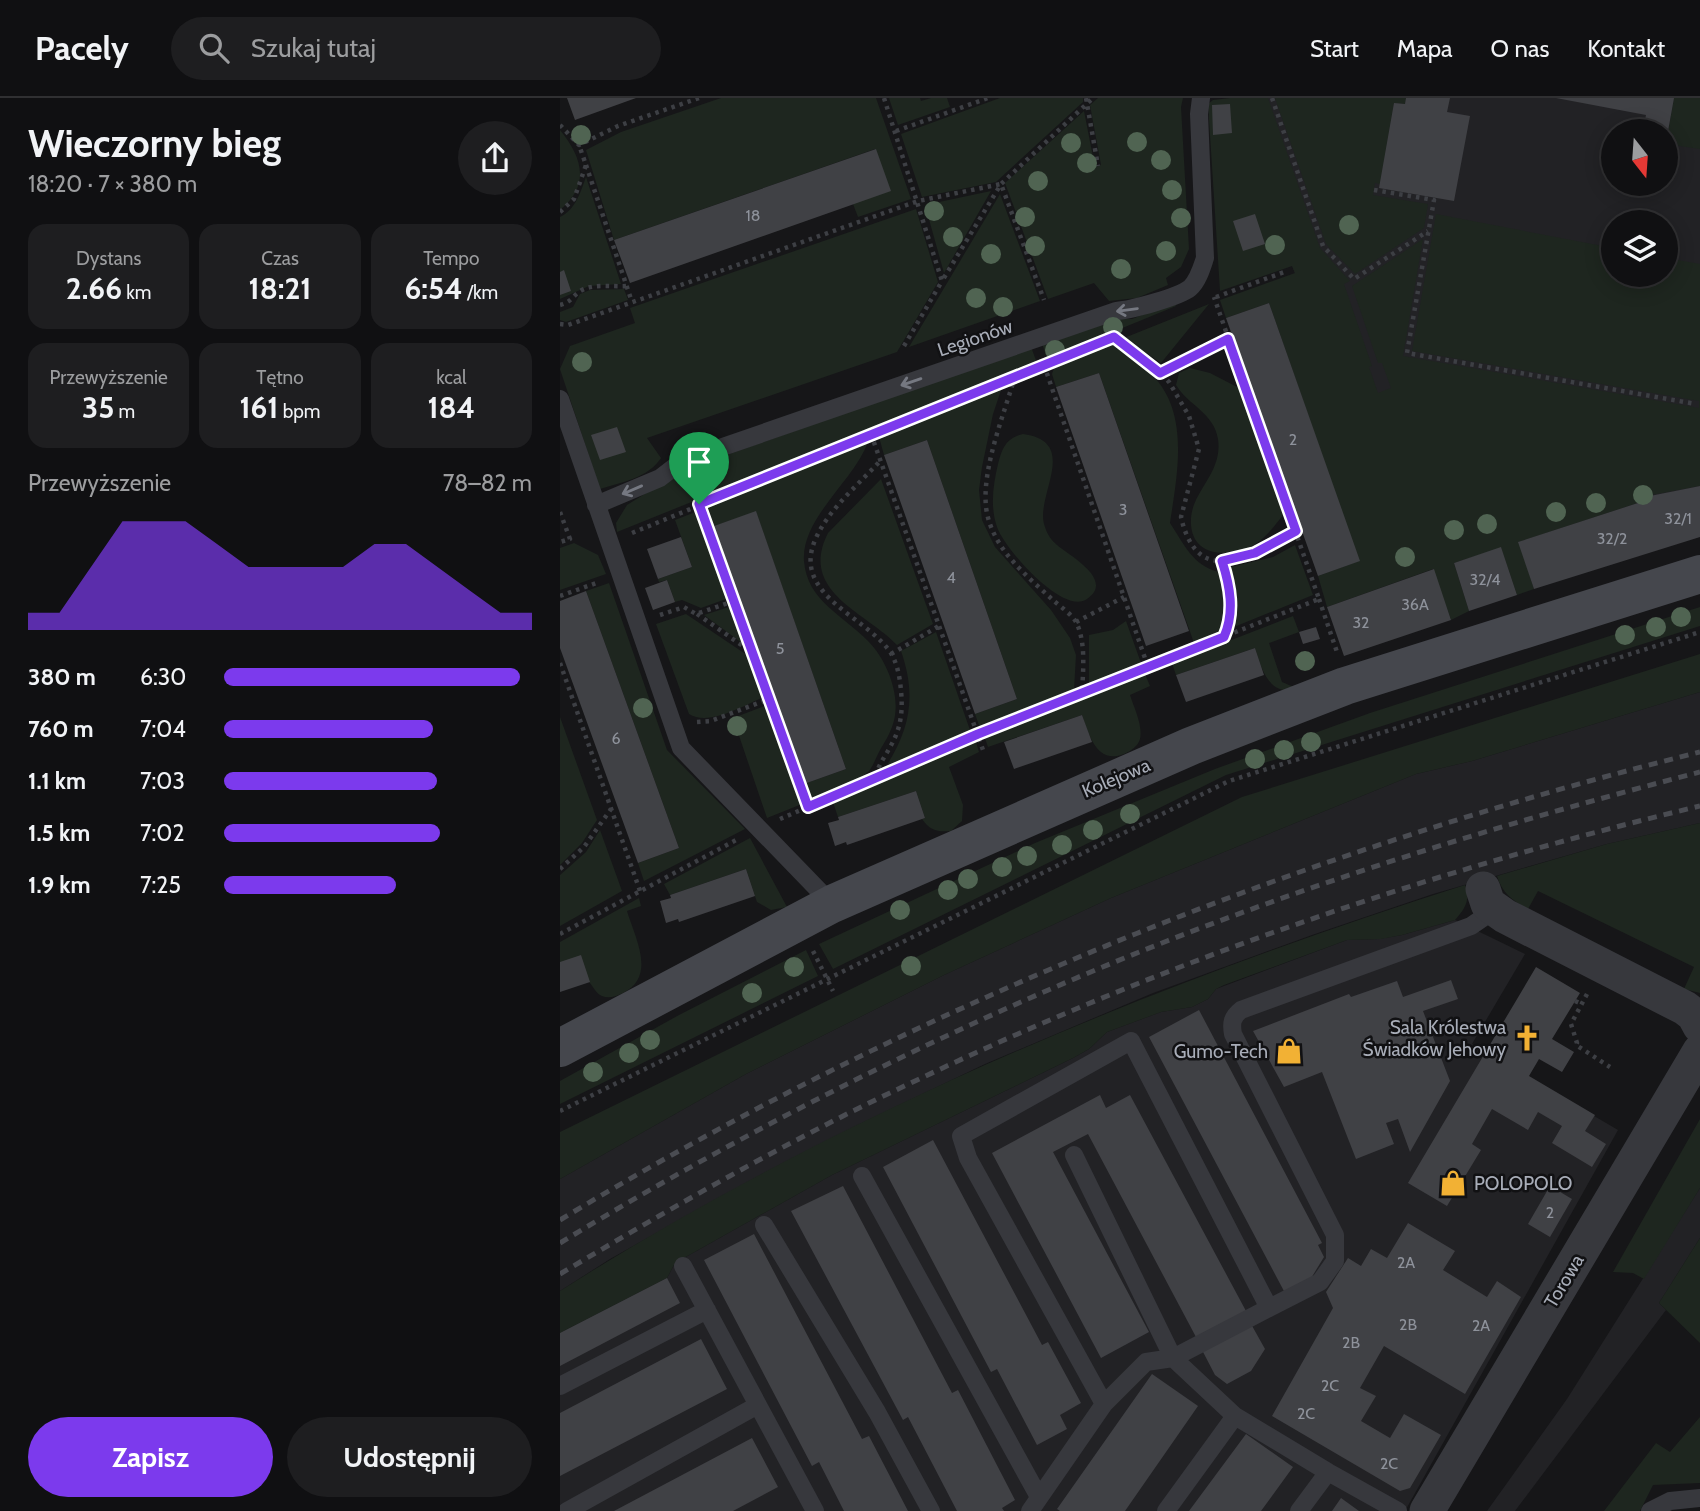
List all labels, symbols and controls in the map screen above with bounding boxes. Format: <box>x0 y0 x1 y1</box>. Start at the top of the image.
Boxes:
search box <box>171 17 661 80</box>
text: Pacely <box>35 28 129 68</box>
icon: search <box>195 29 233 67</box>
text: Szukaj tutaj <box>251 32 376 64</box>
text: Start <box>1310 34 1359 63</box>
text: Mapa <box>1397 34 1453 63</box>
text: O nas <box>1491 34 1549 63</box>
text: Kontakt <box>1587 34 1665 63</box>
north arrow <box>1601 119 1678 196</box>
map controls <box>1601 119 1678 287</box>
text: Wieczorny bieg <box>28 120 281 167</box>
button: share <box>458 121 532 195</box>
text: 18:20 · 7 × 380 m <box>28 170 197 198</box>
house number: 18 <box>746 206 760 225</box>
button: layers <box>1601 210 1678 287</box>
text: Dystans <box>76 247 141 270</box>
text: Czas <box>261 247 299 270</box>
text: Tempo <box>423 247 479 270</box>
text: 2.66 <box>66 270 122 307</box>
text: 18:21 <box>249 270 311 307</box>
text: 6:54 <box>404 270 463 307</box>
text: km <box>122 281 152 304</box>
text: /km <box>463 281 498 304</box>
one-way arrow <box>1116 304 1138 317</box>
street label: Legionów <box>934 314 1016 362</box>
text: Przewyższenie <box>50 366 168 389</box>
text: Tętno <box>256 366 304 389</box>
text: kcal <box>436 366 466 389</box>
one-way arrow <box>900 376 922 389</box>
text: 35 <box>82 389 114 426</box>
text: 161 <box>239 389 278 426</box>
text: 184 <box>427 389 475 426</box>
text: m <box>114 400 135 423</box>
text: bpm <box>278 400 321 423</box>
house number: 2 <box>1289 430 1297 449</box>
pin <box>669 432 729 504</box>
icon: arrive <box>680 443 718 481</box>
text: Przewyższenie <box>28 469 171 497</box>
text: 78–82 m <box>443 469 532 497</box>
one-way arrow <box>621 485 643 498</box>
house number: 3 <box>1119 500 1127 519</box>
house number: 32/1 <box>1664 509 1692 528</box>
house number: 32/2 <box>1597 529 1627 548</box>
house number: 4 <box>946 568 956 587</box>
house number: 32/4 <box>1470 570 1500 589</box>
house number: 36A <box>1401 595 1429 614</box>
house number: 32 <box>1352 613 1370 632</box>
house number: 5 <box>776 639 784 658</box>
text: 380 m <box>28 663 96 691</box>
text: 6:30 <box>140 663 186 691</box>
text: 760 m <box>28 715 94 743</box>
text: 7:04 <box>140 715 186 743</box>
house number: 6 <box>611 729 621 748</box>
street label: Kolejowa <box>1078 753 1154 803</box>
text: 1.1 km <box>28 767 86 795</box>
text: 7:03 <box>140 767 185 795</box>
text: 1.5 km <box>28 819 90 847</box>
text: 7:02 <box>140 819 184 847</box>
text: 1.9 km <box>28 871 91 899</box>
text: 7:25 <box>140 871 181 899</box>
place label: Sala Królestwa Świadków Jehowy <box>1363 1016 1506 1061</box>
church icon: Sala Królestwa Świadków Jehowy <box>1512 1023 1542 1053</box>
shop icon: Gumo-Tech <box>1274 1036 1304 1066</box>
place label: Gumo-Tech <box>1174 1040 1268 1063</box>
shop icon: POLOPOLO <box>1438 1168 1468 1198</box>
place label: POLOPOLO <box>1474 1172 1572 1195</box>
house number: 2 <box>1546 1203 1554 1222</box>
street label: Torowa <box>1539 1250 1589 1312</box>
house number: 2A <box>1397 1253 1415 1272</box>
house number: 2B <box>1399 1315 1417 1334</box>
house number: 2A <box>1472 1316 1490 1335</box>
house number: 2B <box>1342 1333 1360 1352</box>
house number: 2C <box>1321 1376 1339 1395</box>
house number: 2C <box>1297 1404 1315 1423</box>
button: Zapisz <box>28 1417 273 1497</box>
button: Udostępnij <box>287 1417 532 1497</box>
house number: 2C <box>1380 1454 1398 1473</box>

